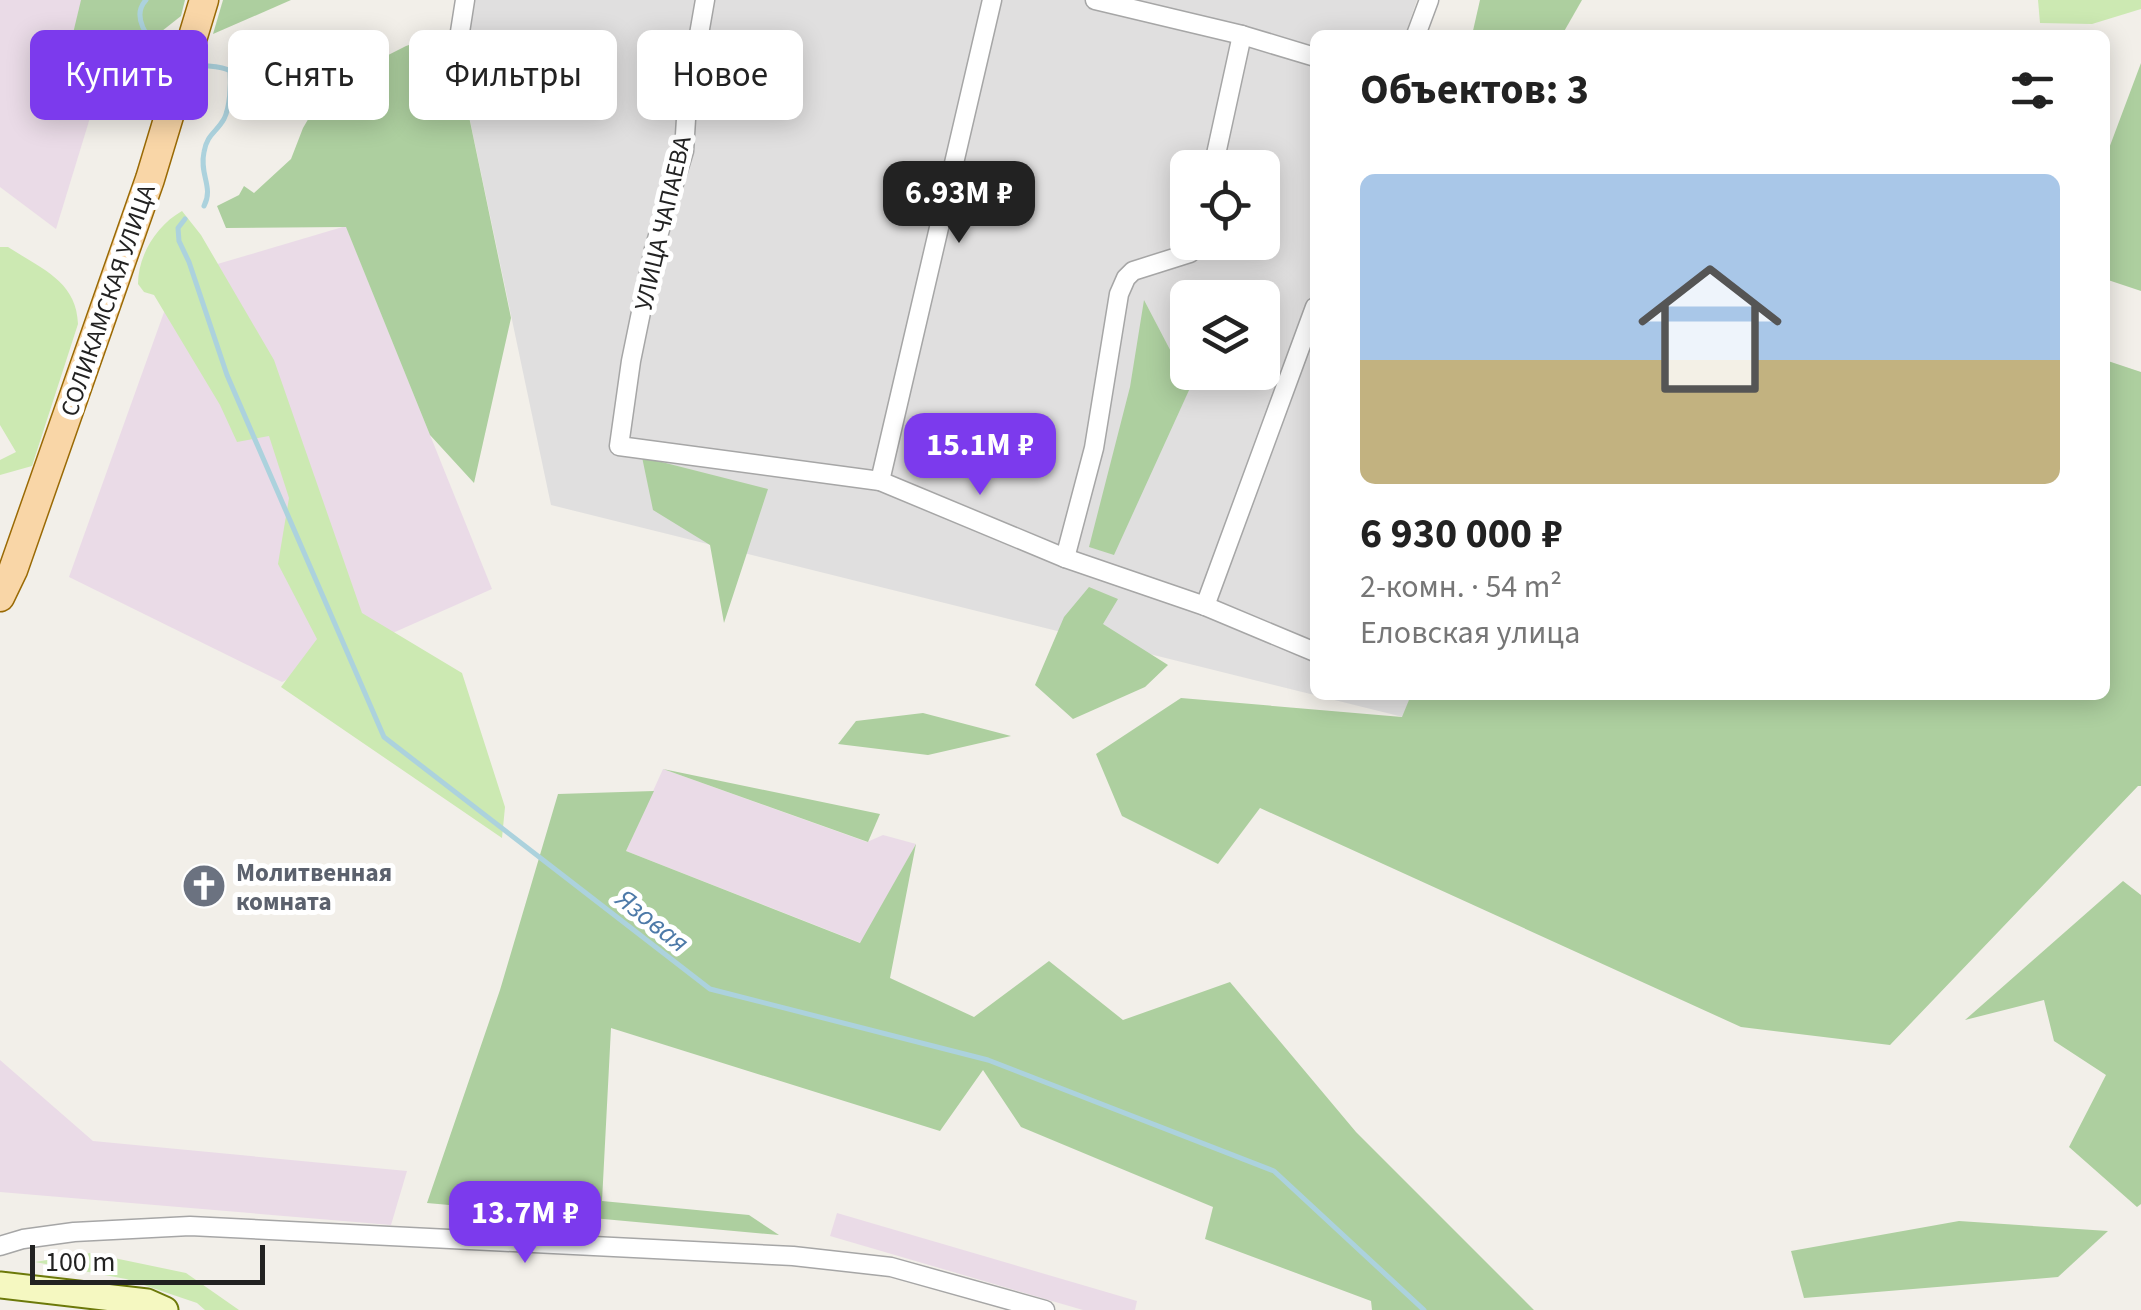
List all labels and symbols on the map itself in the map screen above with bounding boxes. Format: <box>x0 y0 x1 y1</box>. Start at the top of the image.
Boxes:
street label: УЛИЦА ЧАПАЕВА <box>625 132 701 314</box>
pin: 6.93M ₽ <box>867 161 1051 246</box>
street label: СОЛИКАМСКАЯ УЛИЦА <box>51 179 165 421</box>
pin: 15.1M ₽ <box>888 413 1072 498</box>
place label: Молитвенная комната <box>236 855 392 920</box>
church icon: Молитвенная комната <box>181 863 227 909</box>
water label: Язовая <box>606 879 698 962</box>
pin: 13.7M ₽ <box>433 1181 617 1266</box>
scale bar <box>30 1240 265 1284</box>

